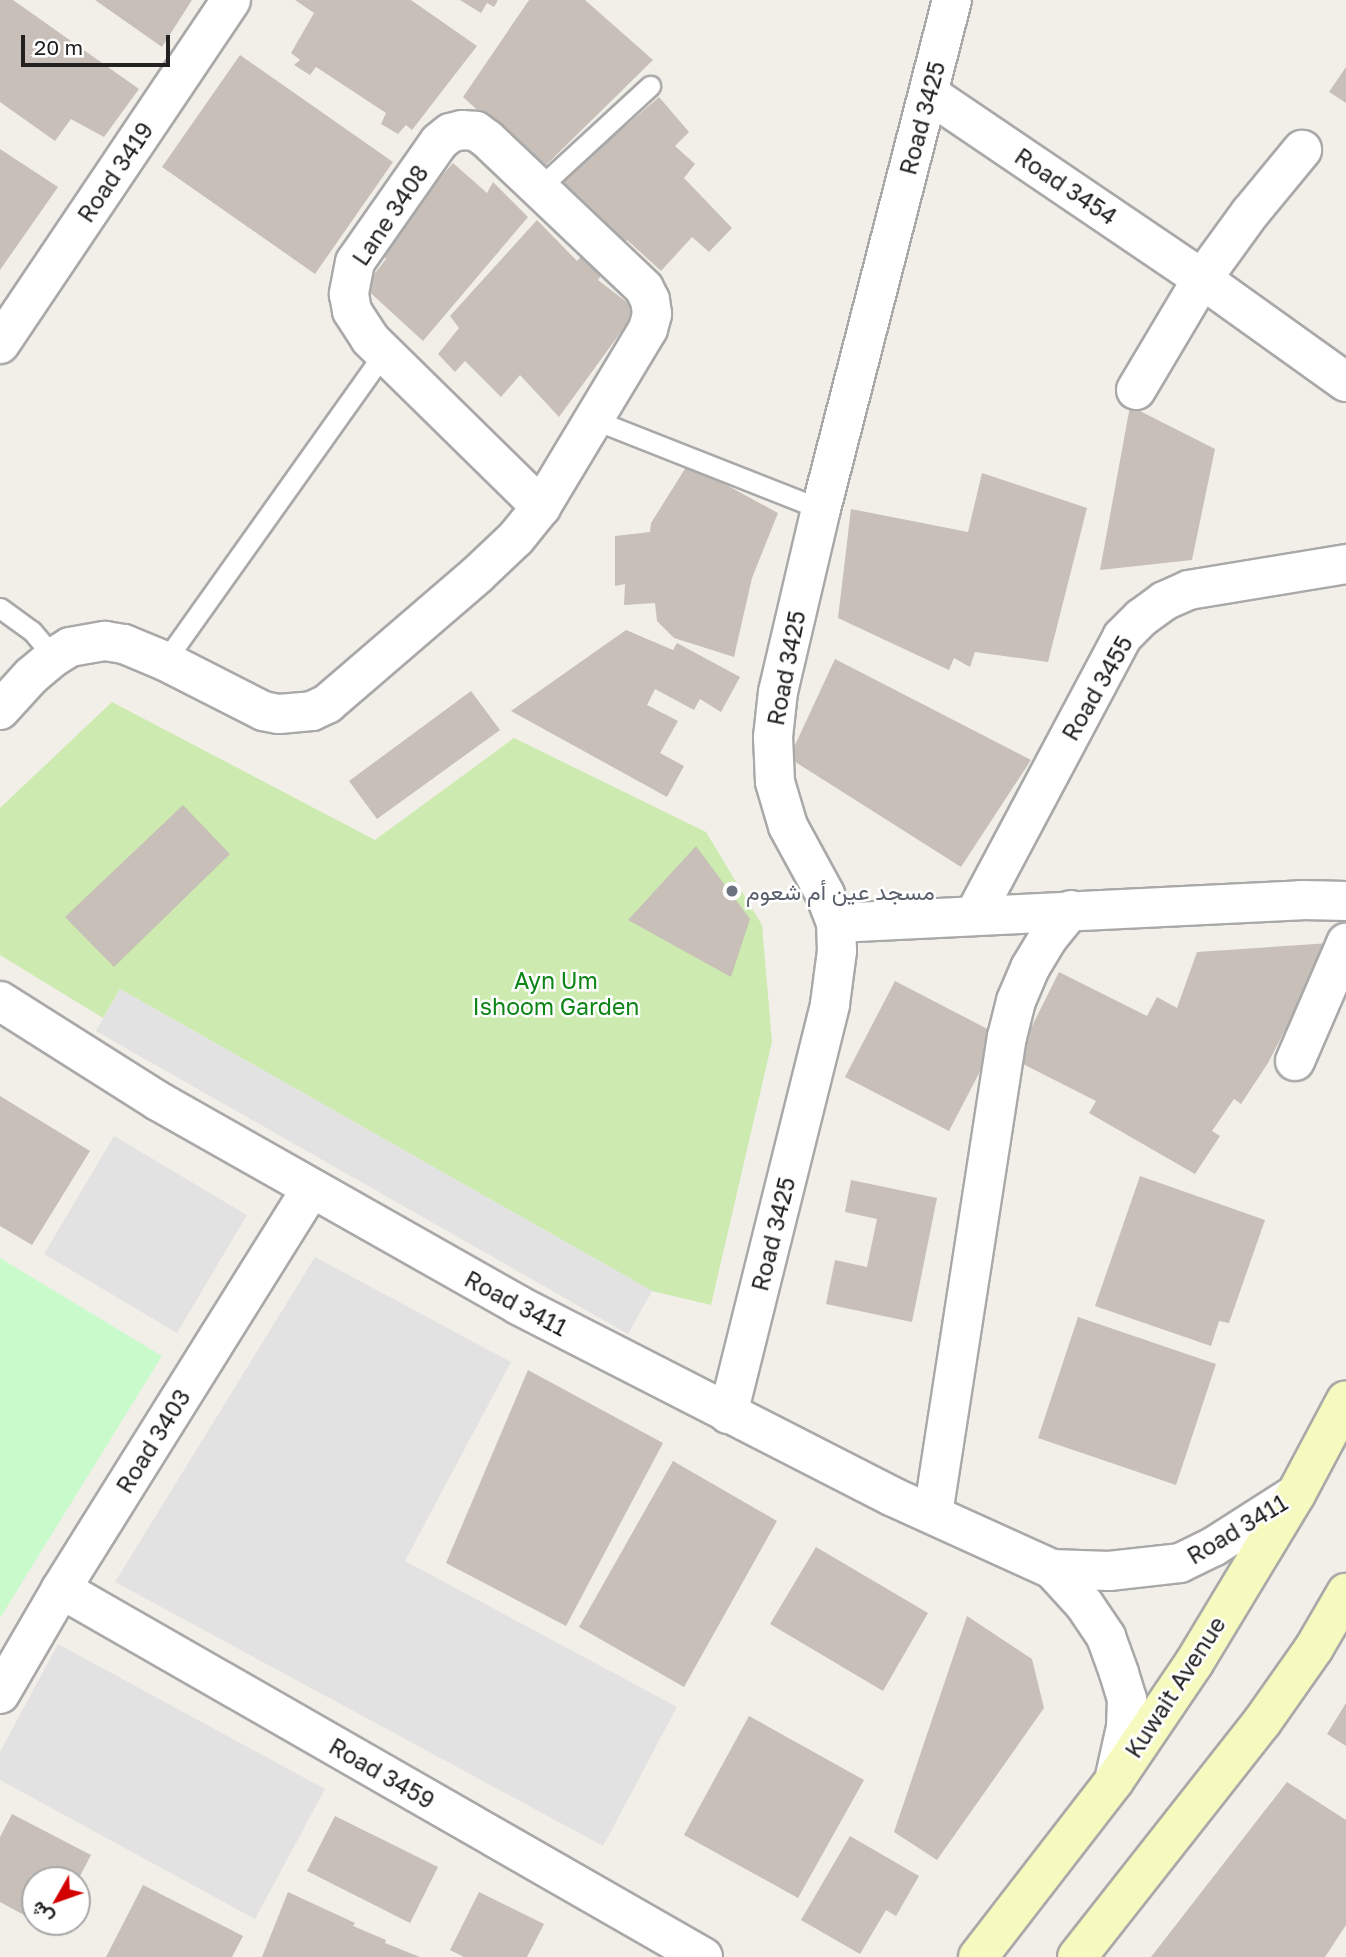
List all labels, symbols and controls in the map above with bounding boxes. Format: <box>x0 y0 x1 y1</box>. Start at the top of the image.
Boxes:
scale bar <box>24 21 173 65</box>
text: 20 m <box>34 34 83 60</box>
street label: Road 3425 <box>894 58 950 178</box>
street label: Road 3419 <box>72 117 158 227</box>
street label: Road 3454 <box>1010 142 1122 230</box>
street label: Lane 3408 <box>346 159 434 271</box>
street label: Road 3425 <box>761 608 811 728</box>
street label: Road 3455 <box>1056 631 1138 745</box>
place label: مسجد عين أم شعوم <box>746 877 935 905</box>
marker: مسجد عين أم شعوم <box>724 883 740 899</box>
park label: Ayn Um Ishoom Garden <box>473 966 639 1020</box>
street label: Road 3425 <box>746 1174 800 1294</box>
street label: Road 3411 <box>460 1265 572 1341</box>
street label: Road 3403 <box>110 1384 196 1498</box>
street label: Road 3411 <box>1182 1488 1292 1570</box>
street label: Kuwait Avenue <box>1119 1611 1231 1763</box>
street label: Road 3459 <box>325 1732 439 1814</box>
north arrow <box>21 1866 91 1936</box>
text: ش <box>25 1897 57 1930</box>

